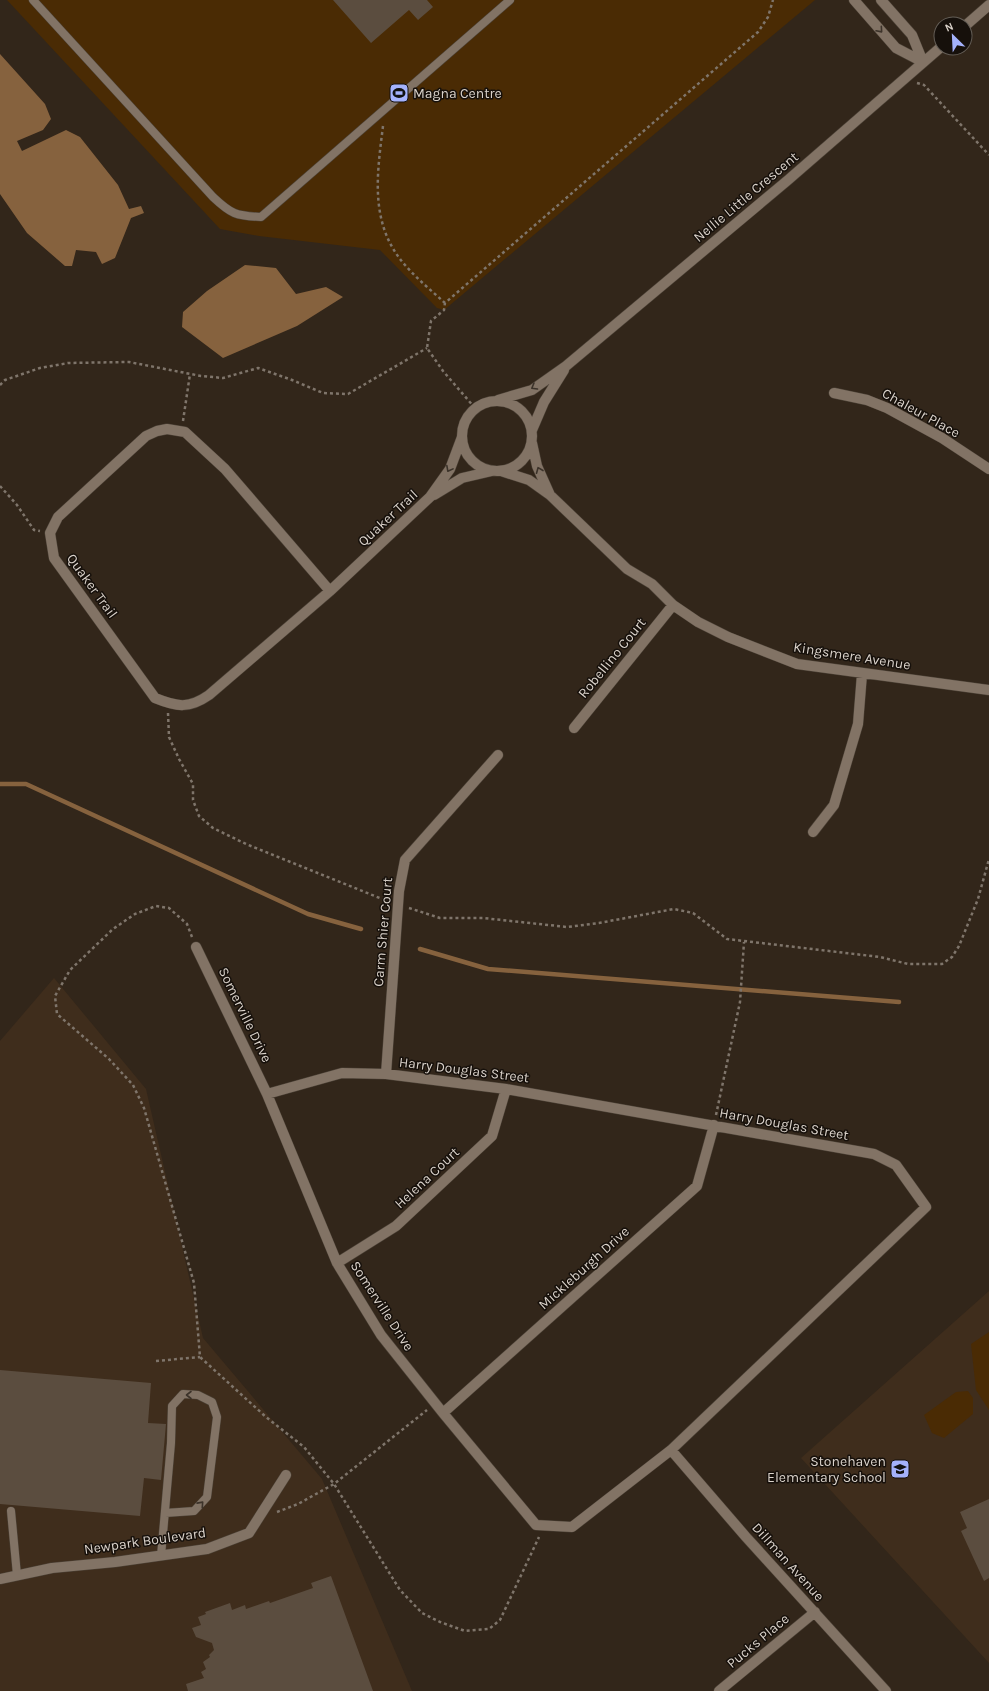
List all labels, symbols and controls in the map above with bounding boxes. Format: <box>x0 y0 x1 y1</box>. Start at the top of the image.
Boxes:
north arrow <box>933 16 973 56</box>
text: N <box>943 20 955 35</box>
one-way arrow <box>875 25 882 32</box>
sports icon: Magna Centre <box>388 82 410 104</box>
place label: Magna Centre <box>413 85 502 102</box>
street label: Nellie Little Crescent <box>690 148 802 246</box>
one-way arrow <box>531 383 538 390</box>
street label: Chaleur Place <box>879 385 963 441</box>
one-way arrow <box>447 465 454 472</box>
one-way arrow <box>536 466 544 474</box>
street label: Quaker Trail <box>355 486 421 550</box>
street label: Quaker Trail <box>63 550 121 622</box>
street label: Robellino Court <box>574 614 650 702</box>
street label: Kingsmere Avenue <box>792 638 912 674</box>
street label: Carm Shier Court <box>370 877 396 987</box>
street label: Somerville Drive <box>215 965 275 1065</box>
street label: Harry Douglas Street <box>398 1054 530 1086</box>
street label: Harry Douglas Street <box>718 1104 850 1144</box>
street label: Helena Court <box>391 1144 463 1212</box>
street label: Mickleburgh Drive <box>535 1223 633 1313</box>
street label: Somerville Drive <box>347 1258 417 1354</box>
one-way arrow <box>186 1391 192 1399</box>
place label: Stonehaven Elementary School <box>767 1453 886 1486</box>
school or university icon: Stonehaven Elementary School <box>889 1458 911 1480</box>
one-way arrow <box>196 1501 203 1509</box>
street label: Dillman Avenue <box>748 1519 828 1605</box>
street label: Newpark Boulevard <box>83 1524 207 1558</box>
street label: Pucks Place <box>723 1610 793 1672</box>

